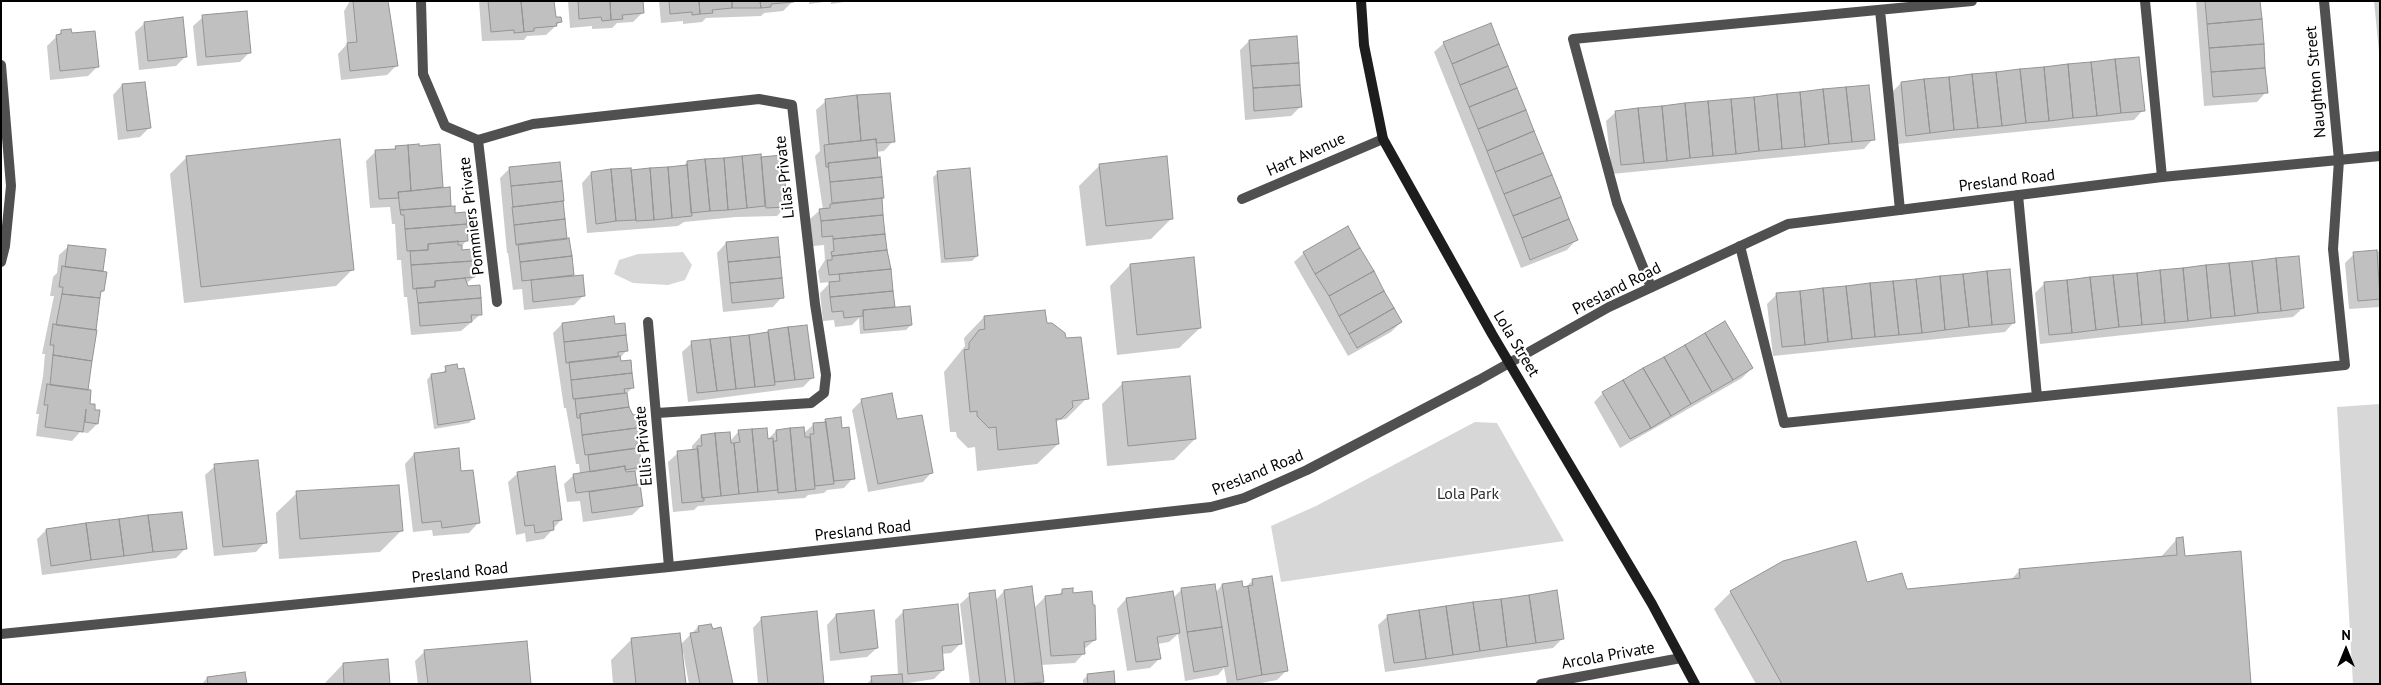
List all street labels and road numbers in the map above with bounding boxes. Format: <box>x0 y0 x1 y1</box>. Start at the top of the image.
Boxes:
street label: Naughton Street <box>2302 25 2330 139</box>
street label: Hart Avenue <box>1264 129 1348 181</box>
street label: Lilas Private <box>771 135 799 219</box>
street label: Pommiers Private <box>455 156 489 276</box>
street label: Presland Road <box>1958 166 2056 196</box>
street label: Presland Road <box>1570 258 1664 320</box>
street label: Lola Street <box>1489 307 1543 381</box>
street label: Ellis Private <box>631 405 657 487</box>
street label: Presland Road <box>1210 446 1306 500</box>
street label: Presland Road <box>814 516 912 546</box>
street label: Presland Road <box>411 558 509 588</box>
street label: Arcola Private <box>1560 638 1656 674</box>

